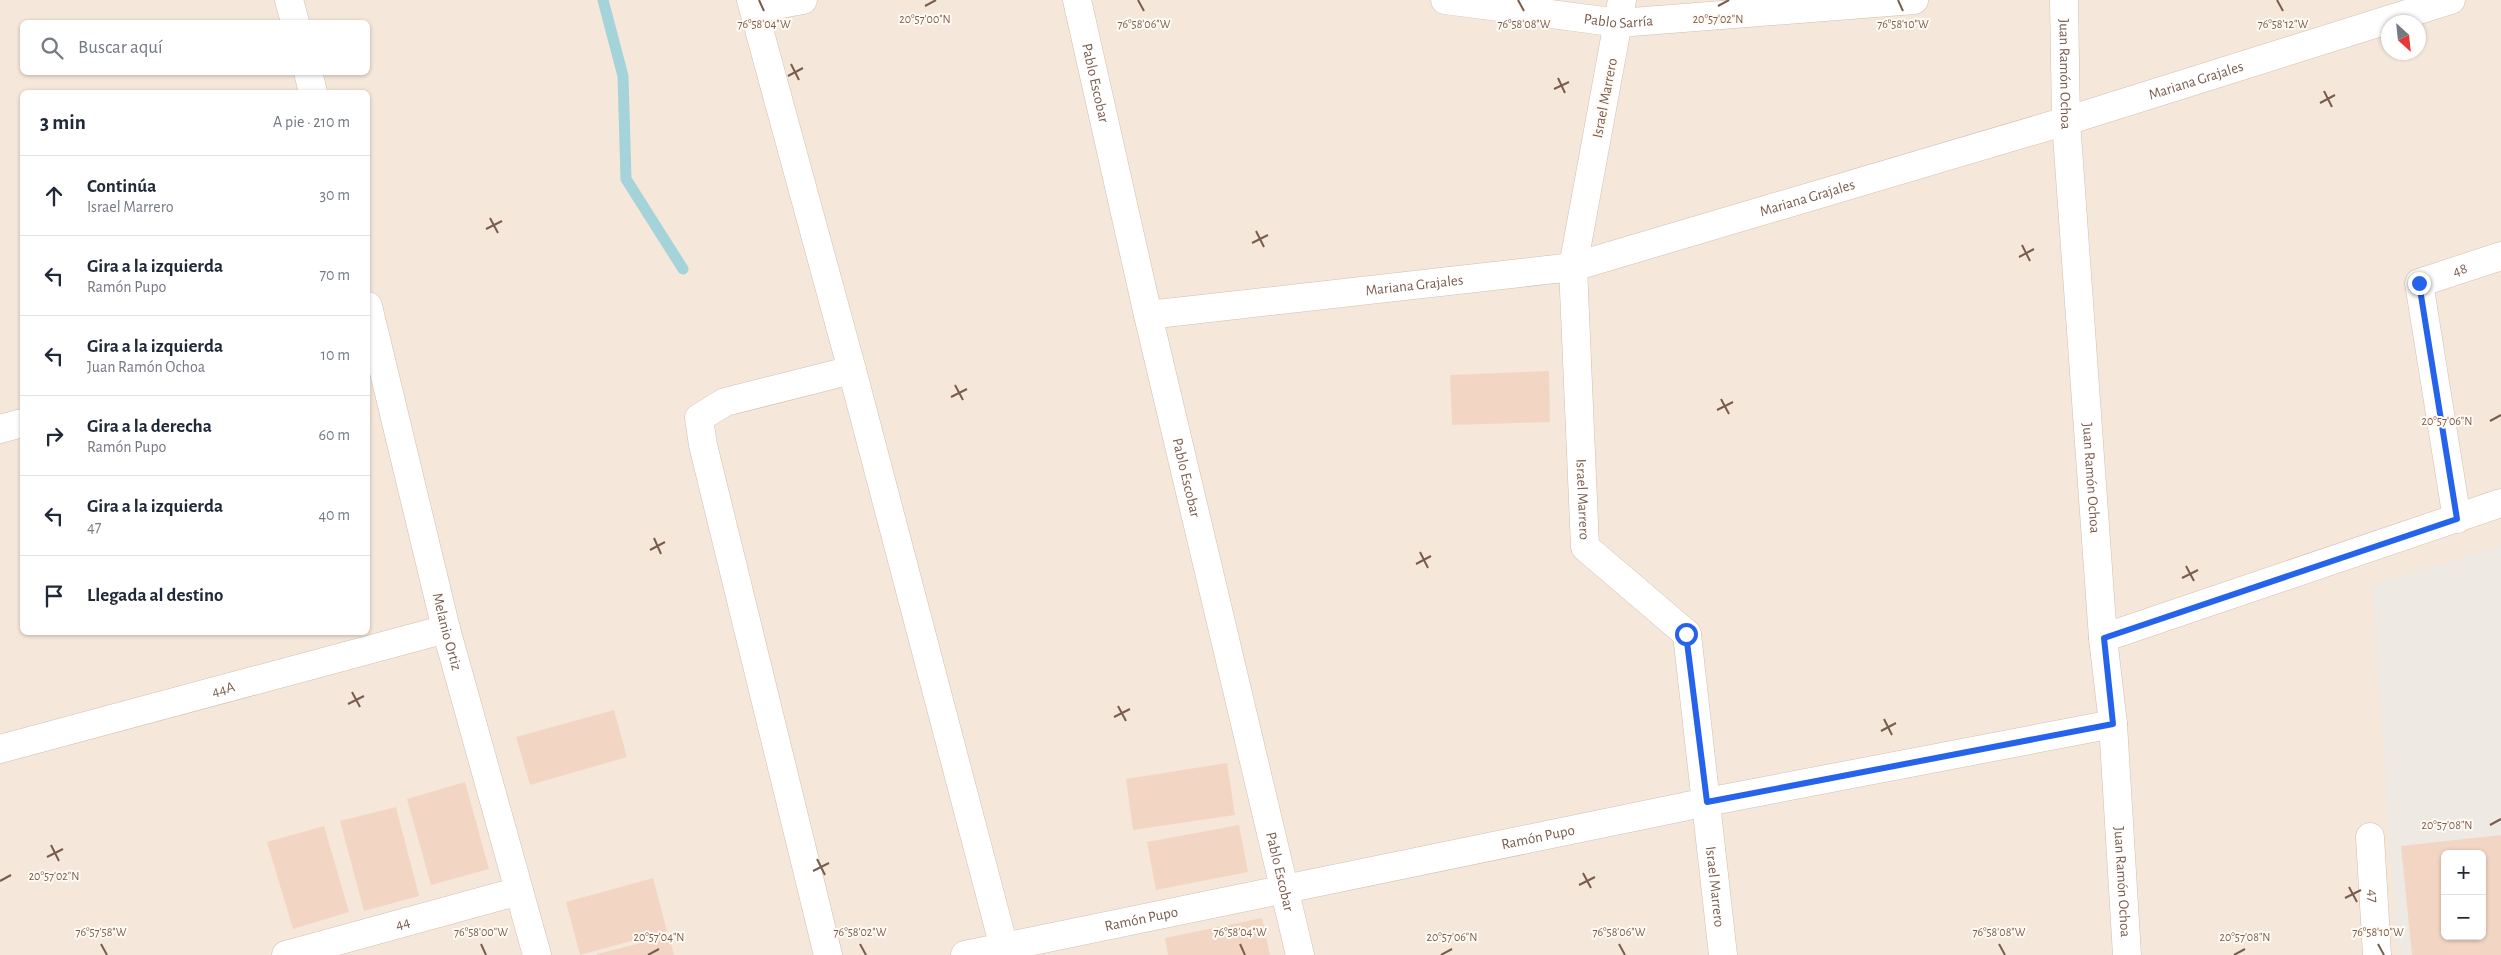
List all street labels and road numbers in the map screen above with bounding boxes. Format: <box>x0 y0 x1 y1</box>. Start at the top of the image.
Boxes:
street label: Pablo Sarría <box>1583 11 1654 30</box>
street label: Juan Ramón Ochoa <box>2057 18 2074 130</box>
street label: Pablo Escobar <box>1079 42 1112 124</box>
street label: Israel Marrero <box>1590 57 1620 139</box>
street label: Mariana Grajales <box>2147 58 2245 102</box>
street label: Mariana Grajales <box>1758 176 1857 219</box>
street label: 48 <box>2451 260 2469 279</box>
street label: Mariana Grajales <box>1365 272 1464 298</box>
street label: Juan Ramón Ochoa <box>2080 422 2103 534</box>
street label: Pablo Escobar <box>1170 436 1203 519</box>
street label: Israel Marrero <box>1574 458 1592 540</box>
street label: Melanio Ortiz <box>430 591 465 672</box>
street label: 44A <box>210 679 236 699</box>
street label: Ramón Pupo <box>1500 822 1576 852</box>
street label: Juan Ramón Ochoa <box>2112 826 2133 938</box>
street label: Pablo Escobar <box>1264 830 1297 913</box>
street label: Israel Marrero <box>1703 845 1727 928</box>
street label: 47 <box>2366 889 2381 903</box>
street label: Ramón Pupo <box>1103 904 1179 934</box>
street label: 44 <box>394 914 412 932</box>

